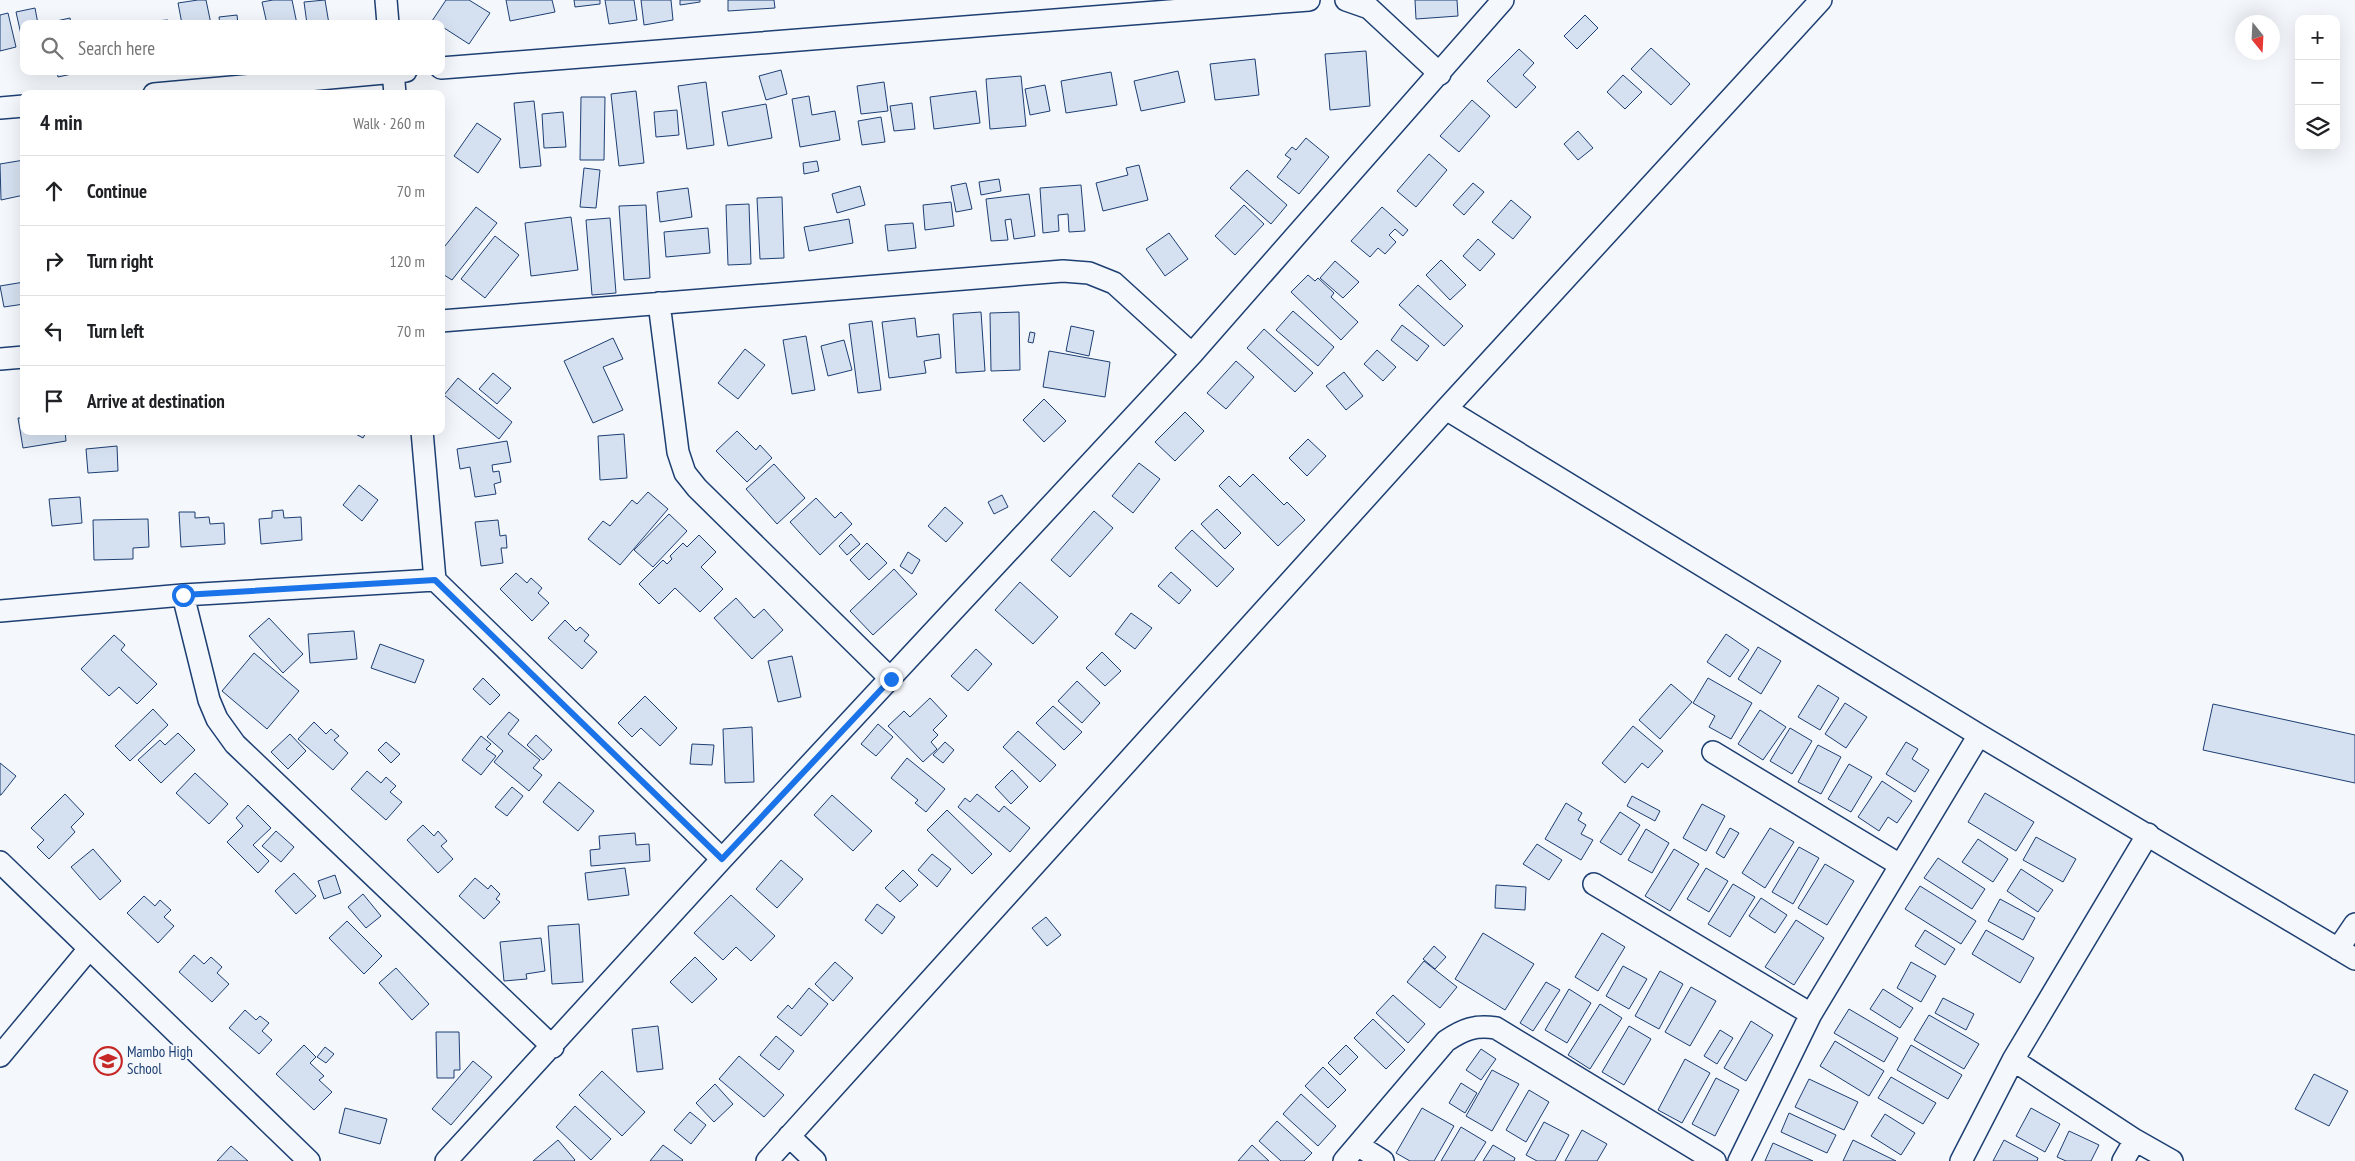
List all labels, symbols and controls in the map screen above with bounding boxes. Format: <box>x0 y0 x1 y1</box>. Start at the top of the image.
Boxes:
north arrow <box>2235 15 2280 60</box>
map controls <box>2295 15 2340 150</box>
button: + <box>2295 15 2340 60</box>
search box <box>20 20 445 75</box>
icon: search <box>38 34 66 62</box>
text: Search here <box>78 36 155 60</box>
button: − <box>2295 60 2340 105</box>
button: layers <box>2295 105 2340 150</box>
text: 4 min <box>40 109 82 136</box>
text: Walk · 260 m <box>353 113 425 133</box>
icon: ahead <box>40 177 68 205</box>
text: Continue <box>87 179 147 203</box>
text: 70 m <box>397 181 425 201</box>
icon: right <box>40 247 68 275</box>
text: Turn right <box>87 249 153 273</box>
text: 120 m <box>390 251 425 271</box>
icon: left <box>40 317 68 345</box>
text: Turn left <box>87 319 144 343</box>
text: 70 m <box>397 321 425 341</box>
icon: arrive <box>40 387 68 415</box>
text: Arrive at destination <box>87 389 225 413</box>
route start <box>172 584 195 607</box>
route end <box>880 668 903 691</box>
place label: Mambo High School <box>127 1042 193 1078</box>
school or university icon: Mambo High School <box>93 1046 123 1076</box>

